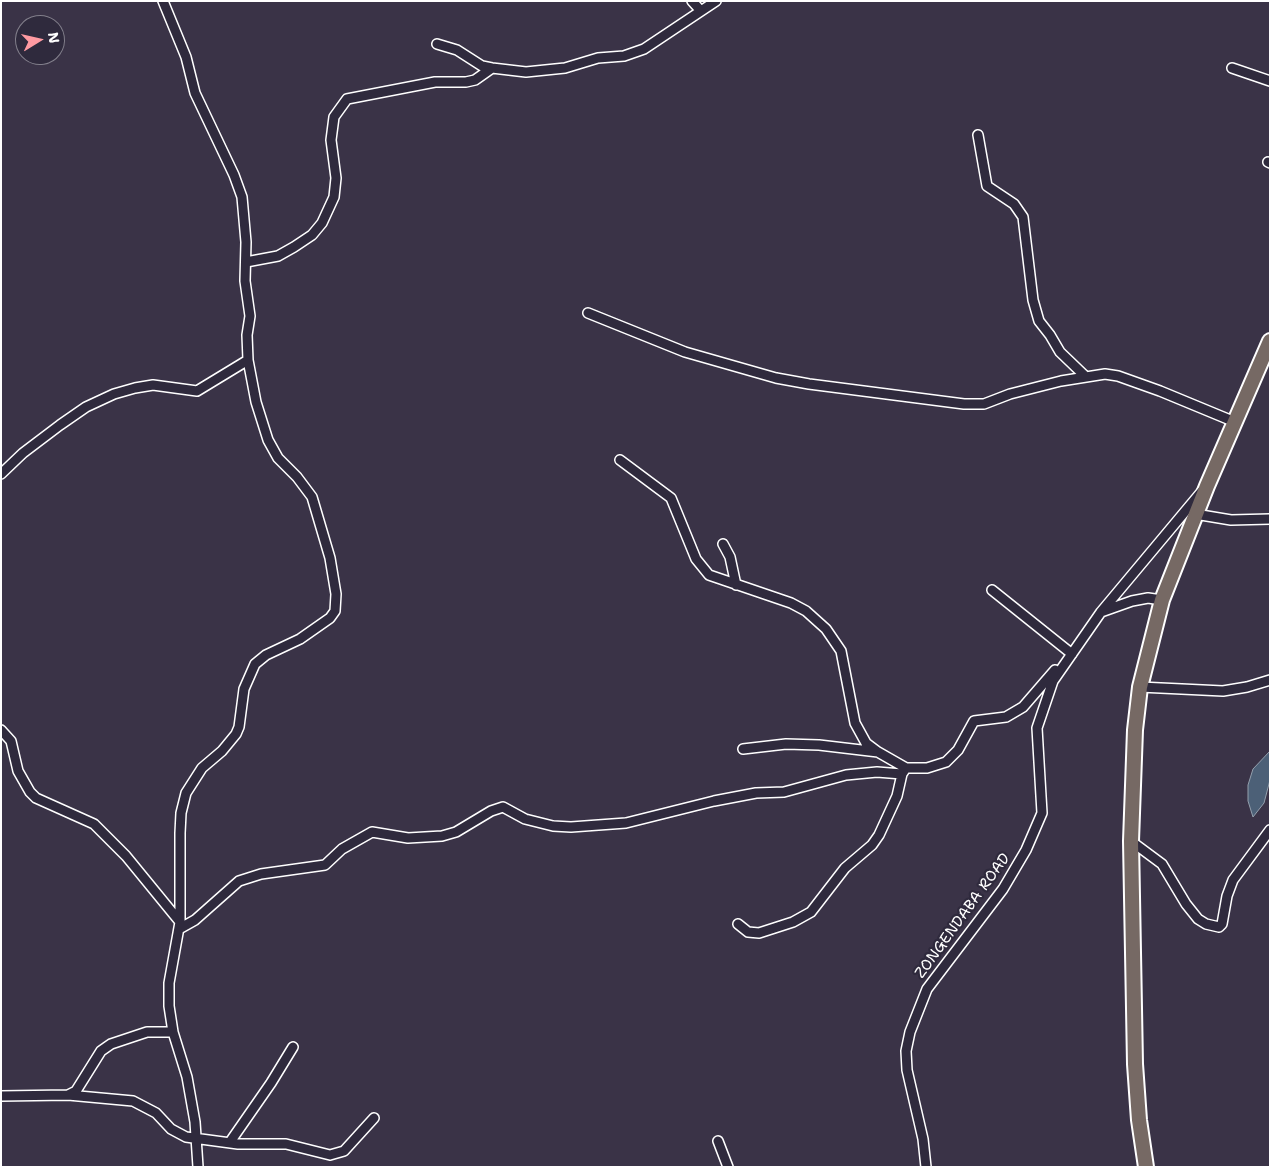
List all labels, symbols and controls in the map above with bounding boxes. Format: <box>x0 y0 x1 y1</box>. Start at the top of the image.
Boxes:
north arrow <box>15 15 65 65</box>
text: N <box>44 31 64 45</box>
street label: ZONGENDABA ROAD <box>912 850 1014 982</box>

